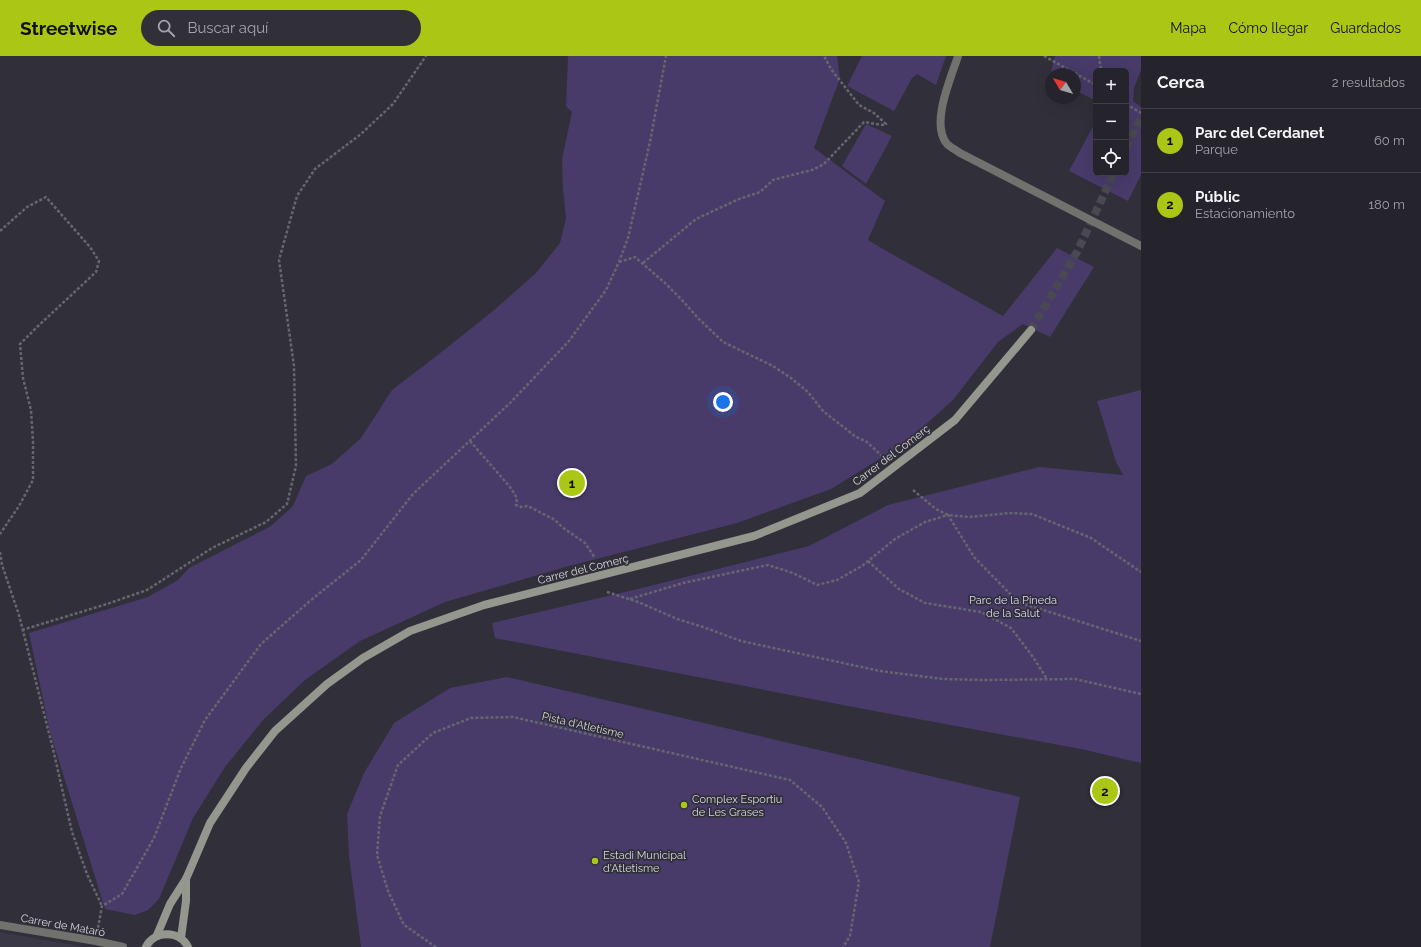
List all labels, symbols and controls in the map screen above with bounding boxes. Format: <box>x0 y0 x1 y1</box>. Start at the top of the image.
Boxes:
search box <box>141 10 421 46</box>
text: Streetwise <box>20 17 117 39</box>
icon: search <box>155 17 177 39</box>
text: Buscar aquí <box>187 19 268 37</box>
text: Mapa <box>1170 20 1206 36</box>
text: Cómo llegar <box>1228 20 1308 36</box>
text: Guardados <box>1330 20 1401 36</box>
north arrow <box>1045 68 1081 104</box>
map controls <box>1093 68 1129 176</box>
button: + <box>1093 68 1129 104</box>
text: Cerca <box>1157 72 1205 92</box>
text: 2 resultados <box>1332 75 1405 90</box>
button: − <box>1093 104 1129 140</box>
text: Parc del Cerdanet <box>1195 124 1324 142</box>
text: 1 <box>1167 133 1173 148</box>
text: 60 m <box>1374 133 1405 148</box>
button: locate <box>1093 140 1129 176</box>
text: Parque <box>1195 142 1238 157</box>
text: Públic <box>1195 188 1240 206</box>
text: 2 <box>1166 197 1174 212</box>
text: 180 m <box>1369 197 1405 212</box>
text: Estacionamiento <box>1195 206 1295 221</box>
your location <box>713 392 733 412</box>
street label: Carrer del Comerç <box>850 422 932 489</box>
pin: 1 <box>559 468 585 498</box>
street label: Carrer del Comerç <box>536 552 630 587</box>
park label: Parc de la Pineda de la Salut <box>969 594 1057 620</box>
street label: Pista d'Atletisme <box>541 710 626 741</box>
pin: 2 <box>1092 776 1118 806</box>
place label: Complex Esportiu de Les Grases <box>692 793 782 819</box>
marker: Complex Esportiu de Les Grases <box>679 800 689 810</box>
place label: Estadi Municipal d'Atletisme <box>603 849 686 875</box>
marker: Estadi Municipal d'Atletisme <box>590 856 600 866</box>
street label: Carrer de Mataró <box>20 912 107 939</box>

